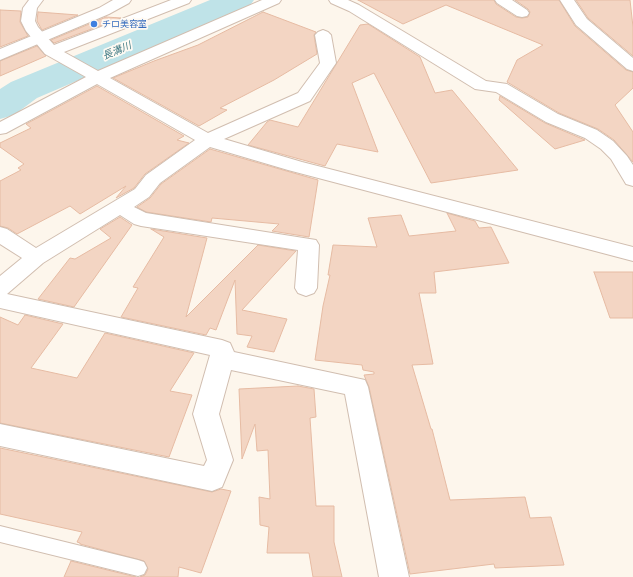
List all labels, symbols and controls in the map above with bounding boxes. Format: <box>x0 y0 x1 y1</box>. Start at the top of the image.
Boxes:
marker: チロ美容室 <box>89 19 99 29</box>
place label: チロ美容室 <box>102 19 147 29</box>
water label: 長溝川 <box>101 40 133 62</box>

